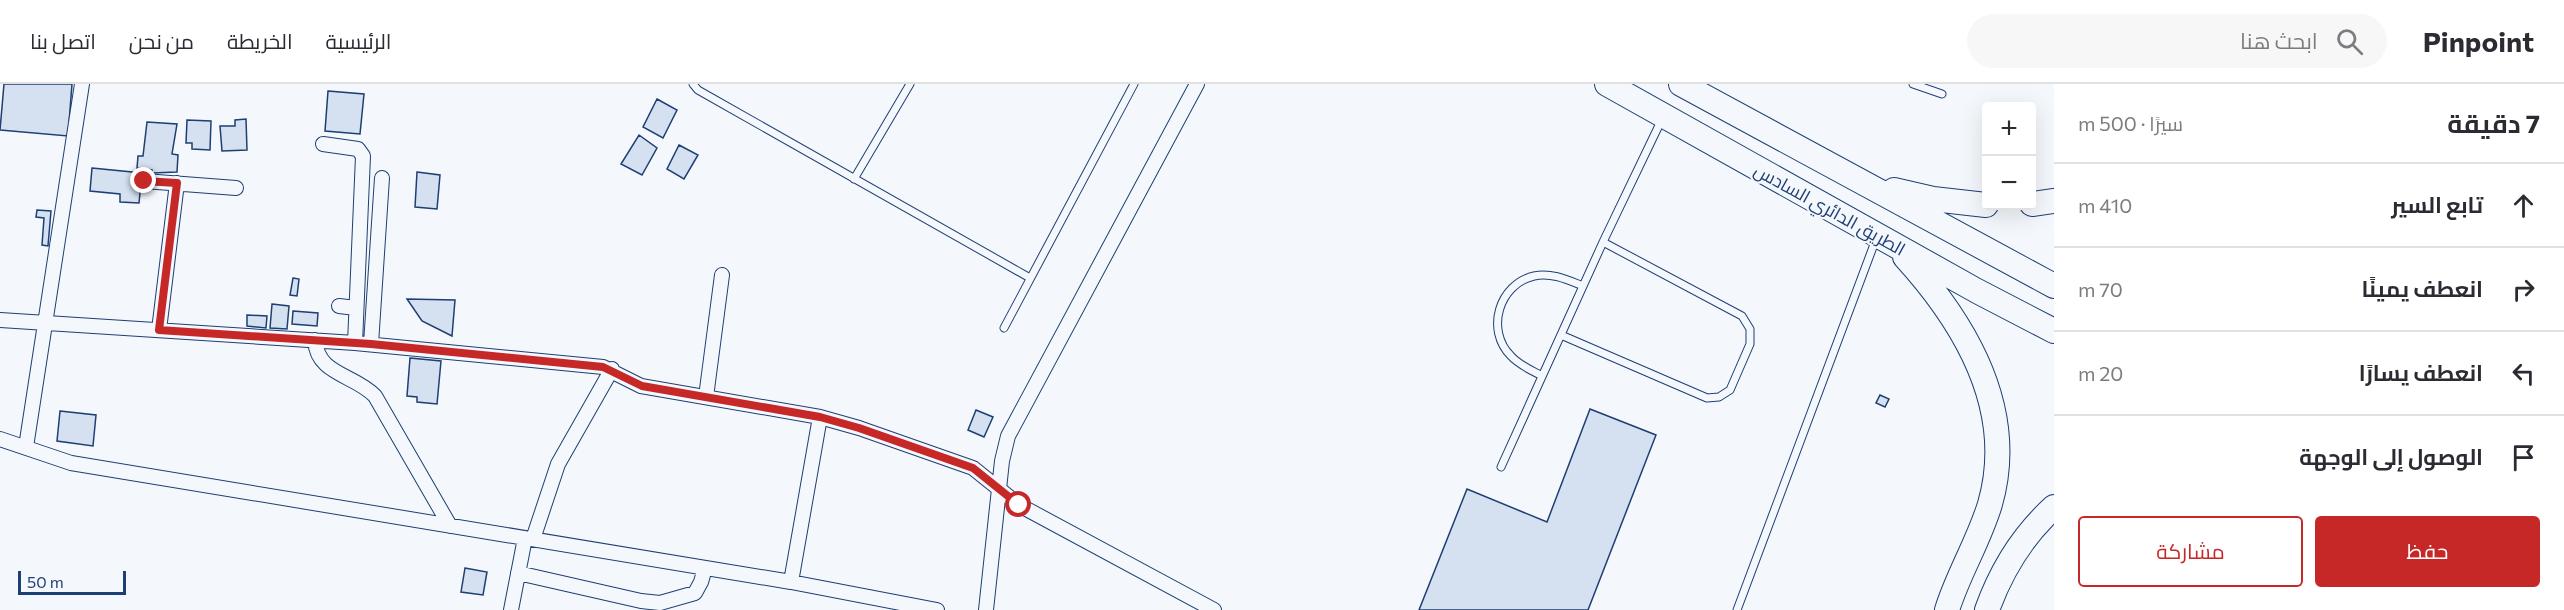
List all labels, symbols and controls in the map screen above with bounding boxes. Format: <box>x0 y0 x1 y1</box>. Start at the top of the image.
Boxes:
search box <box>1967 14 2387 68</box>
text: Pinpoint <box>2423 24 2534 58</box>
icon: search <box>2333 25 2366 58</box>
text: ابحث هنا <box>2240 27 2318 54</box>
text: اتصل بنا <box>30 28 96 53</box>
text: من نحن <box>129 28 194 53</box>
text: الخريطة <box>227 28 293 53</box>
text: الرئيسية <box>326 28 391 53</box>
map controls <box>1982 102 2036 210</box>
button: + <box>1982 102 2036 156</box>
text: 7 دقيقة <box>2447 107 2540 138</box>
text: سيرًا · 500 m <box>2078 111 2183 135</box>
button: − <box>1982 156 2036 210</box>
street label: الطريق الدائري السادس <box>1749 158 1910 263</box>
route end <box>130 167 156 193</box>
icon: ahead <box>2507 189 2540 222</box>
text: تابع السير <box>2391 191 2483 218</box>
text: 410 m <box>2078 193 2132 217</box>
icon: right <box>2507 273 2540 306</box>
text: انعطف يمينًا <box>2362 275 2483 302</box>
text: 70 m <box>2078 277 2123 301</box>
icon: left <box>2507 357 2540 390</box>
text: انعطف يسارًا <box>2359 359 2483 386</box>
text: 20 m <box>2078 361 2123 385</box>
icon: arrive <box>2507 441 2540 474</box>
text: الوصول إلى الوجهة <box>2299 443 2483 470</box>
route start <box>1005 491 1031 517</box>
button: مشاركة <box>2078 516 2303 587</box>
button: حفظ <box>2315 516 2540 587</box>
scale bar <box>18 568 126 596</box>
text: 50 m <box>27 572 64 591</box>

